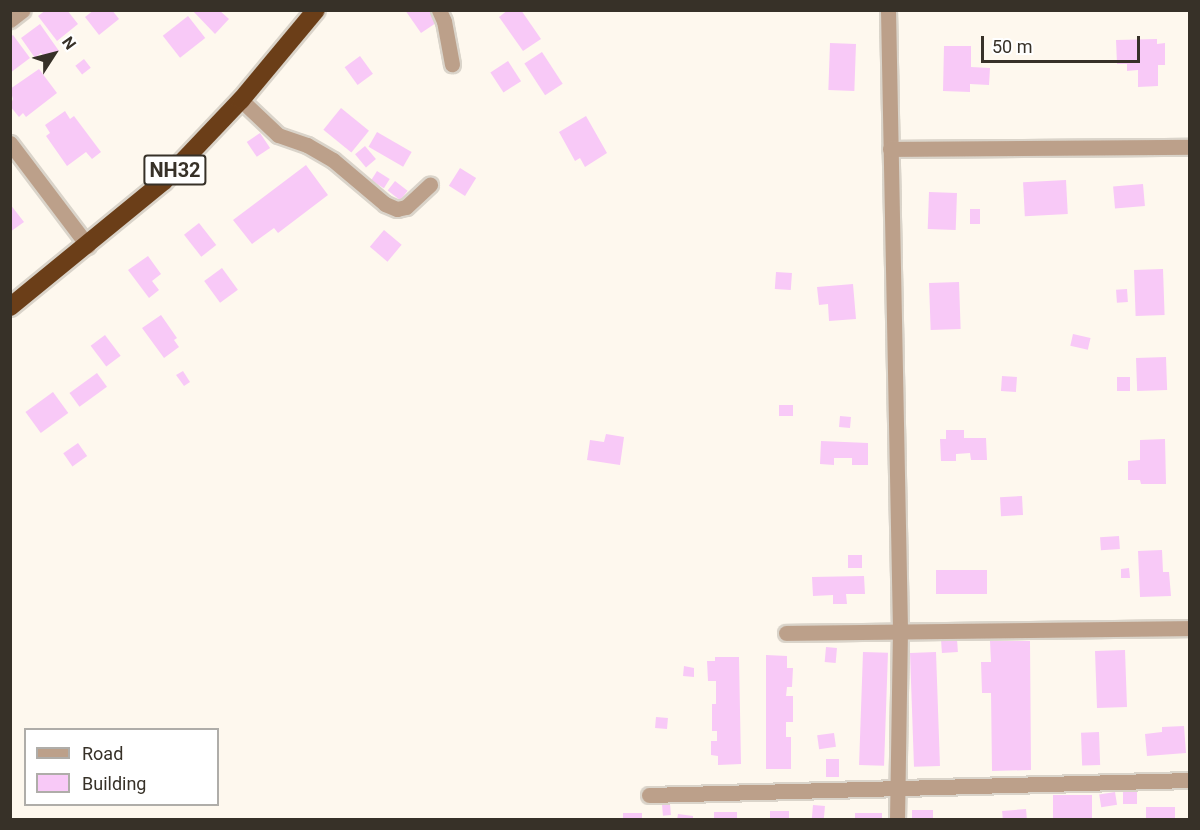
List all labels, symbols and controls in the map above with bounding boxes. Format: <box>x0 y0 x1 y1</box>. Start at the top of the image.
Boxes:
north arrow <box>24 24 84 84</box>
scale bar <box>984 24 1143 62</box>
text: N <box>58 33 80 53</box>
text: 50 m <box>992 36 1032 57</box>
road number: NH32 <box>142 153 208 187</box>
legend <box>24 728 219 806</box>
text: Road <box>82 743 123 764</box>
text: Building <box>82 773 146 794</box>

